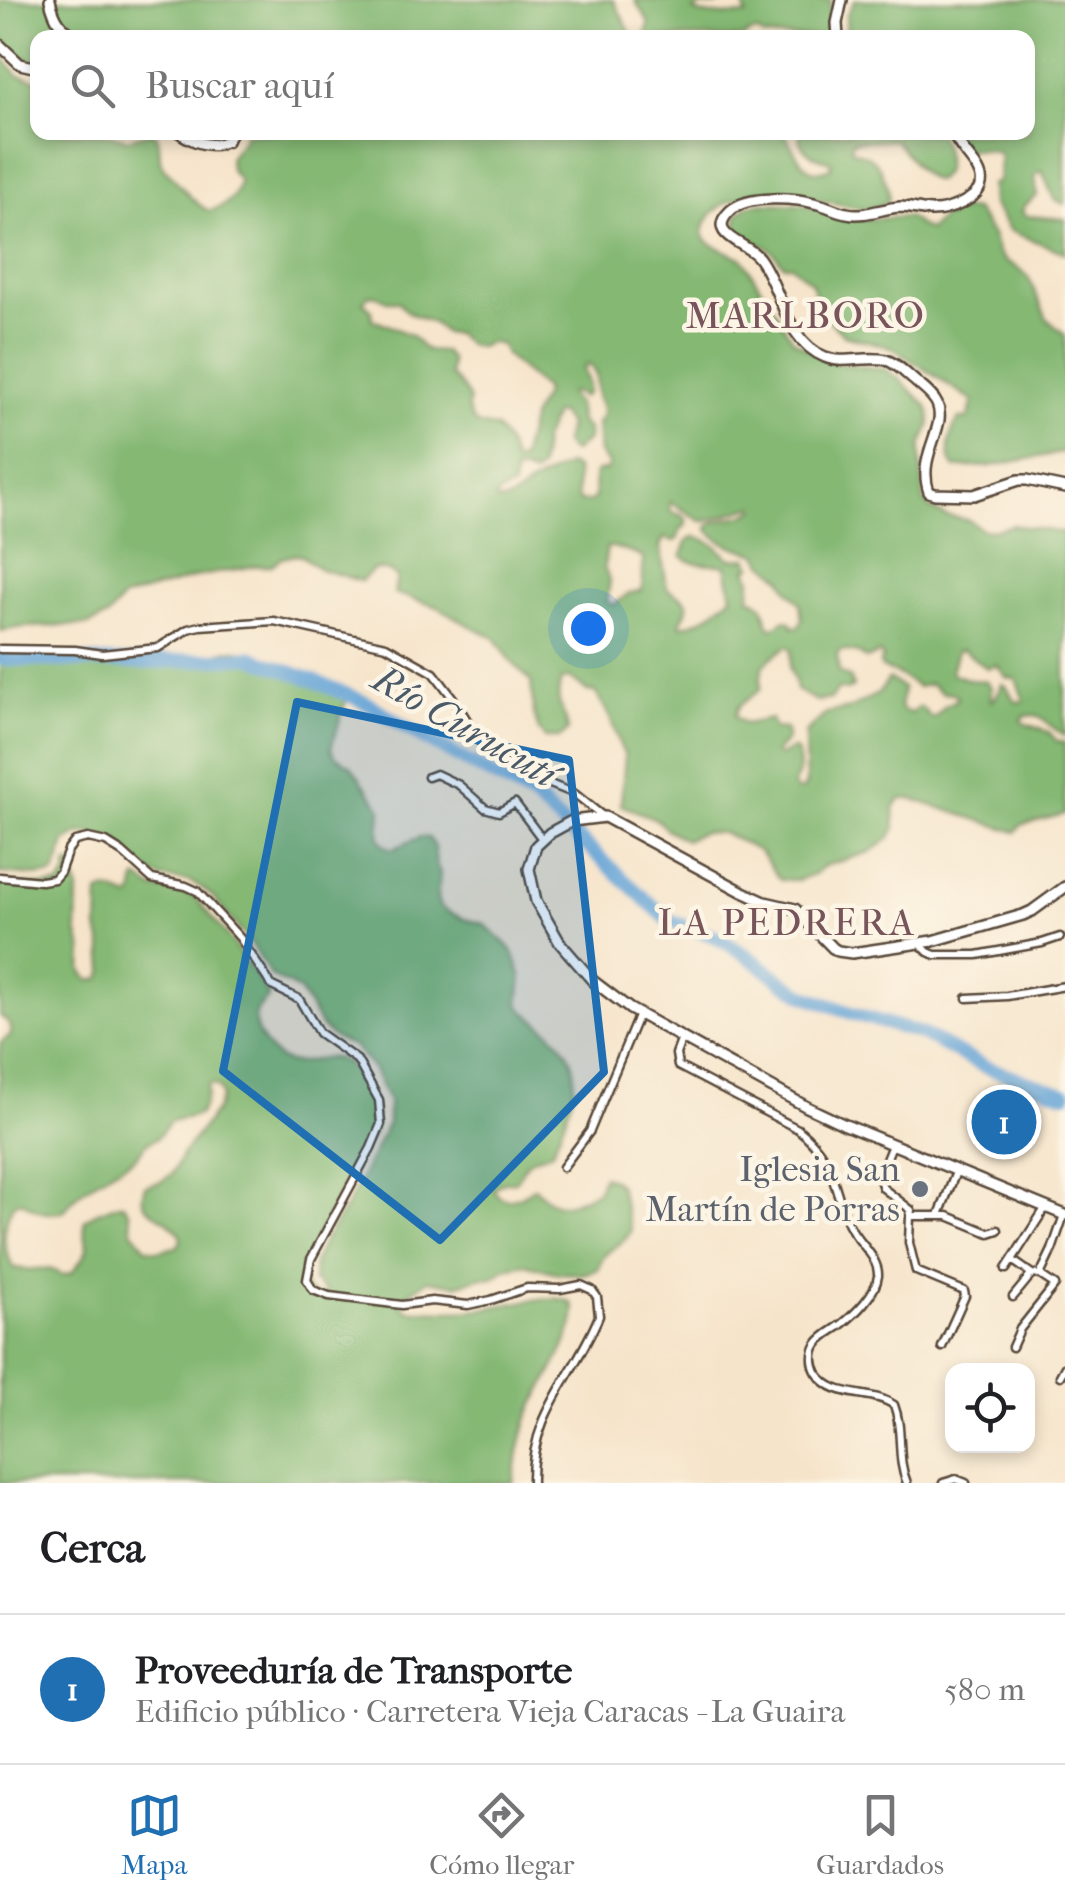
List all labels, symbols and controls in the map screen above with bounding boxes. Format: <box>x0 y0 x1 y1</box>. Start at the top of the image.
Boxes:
search box <box>30 30 1035 140</box>
icon: search <box>65 58 120 113</box>
text: Buscar aquí <box>145 63 334 108</box>
district label: MARLBORO <box>686 293 926 338</box>
your location <box>563 603 614 654</box>
water label: Río Curucutí <box>363 654 571 801</box>
district label: LA PEDRERA <box>658 900 916 945</box>
pin: 1 <box>972 1084 1036 1160</box>
place label: Iglesia San Martín de Porras <box>645 1149 900 1230</box>
marker: Iglesia San Martín de Porras <box>909 1178 931 1200</box>
map controls <box>945 1363 1035 1453</box>
button: locate <box>945 1363 1035 1453</box>
text: Cerca <box>40 1524 145 1573</box>
text: Proveeduría de Transporte <box>135 1648 572 1693</box>
text: 1 <box>67 1671 78 1708</box>
text: 580 m <box>944 1671 1025 1708</box>
text: Edificio público · Carretera Vieja Caracas - La Guaira <box>135 1693 845 1730</box>
tab: Mapa <box>121 1788 188 1881</box>
tab: Cómo llegar <box>429 1788 574 1881</box>
tab: Guardados <box>816 1788 944 1881</box>

